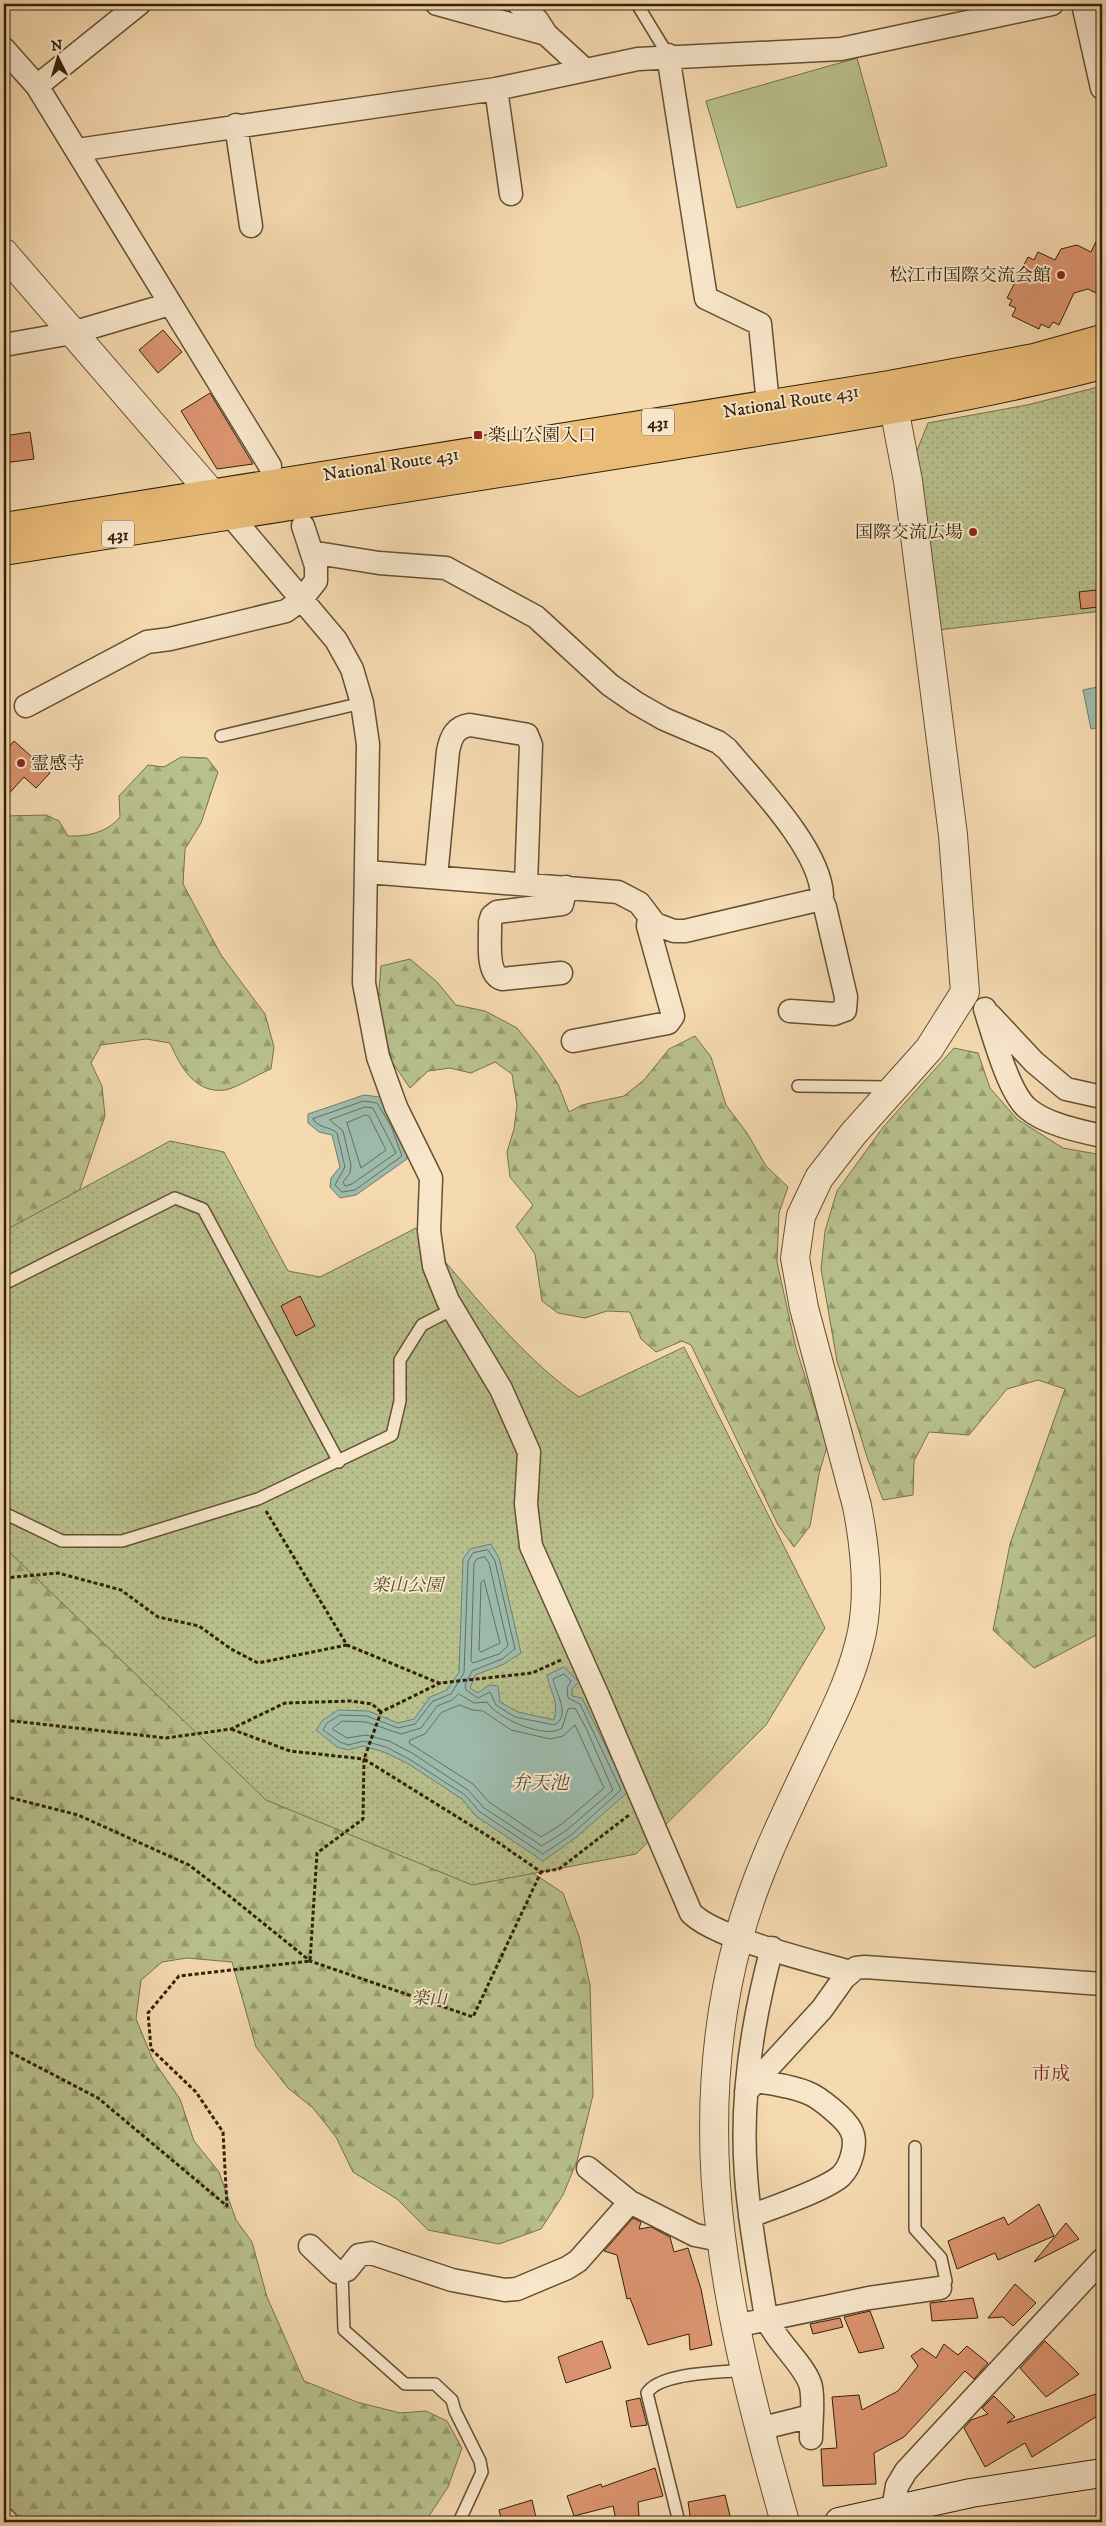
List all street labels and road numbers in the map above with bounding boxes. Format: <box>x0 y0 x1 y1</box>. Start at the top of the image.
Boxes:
street label: National Route 431 <box>721 380 861 424</box>
road number: 431 <box>642 408 674 436</box>
street label: National Route 431 <box>321 443 461 487</box>
road number: 431 <box>102 520 134 548</box>

